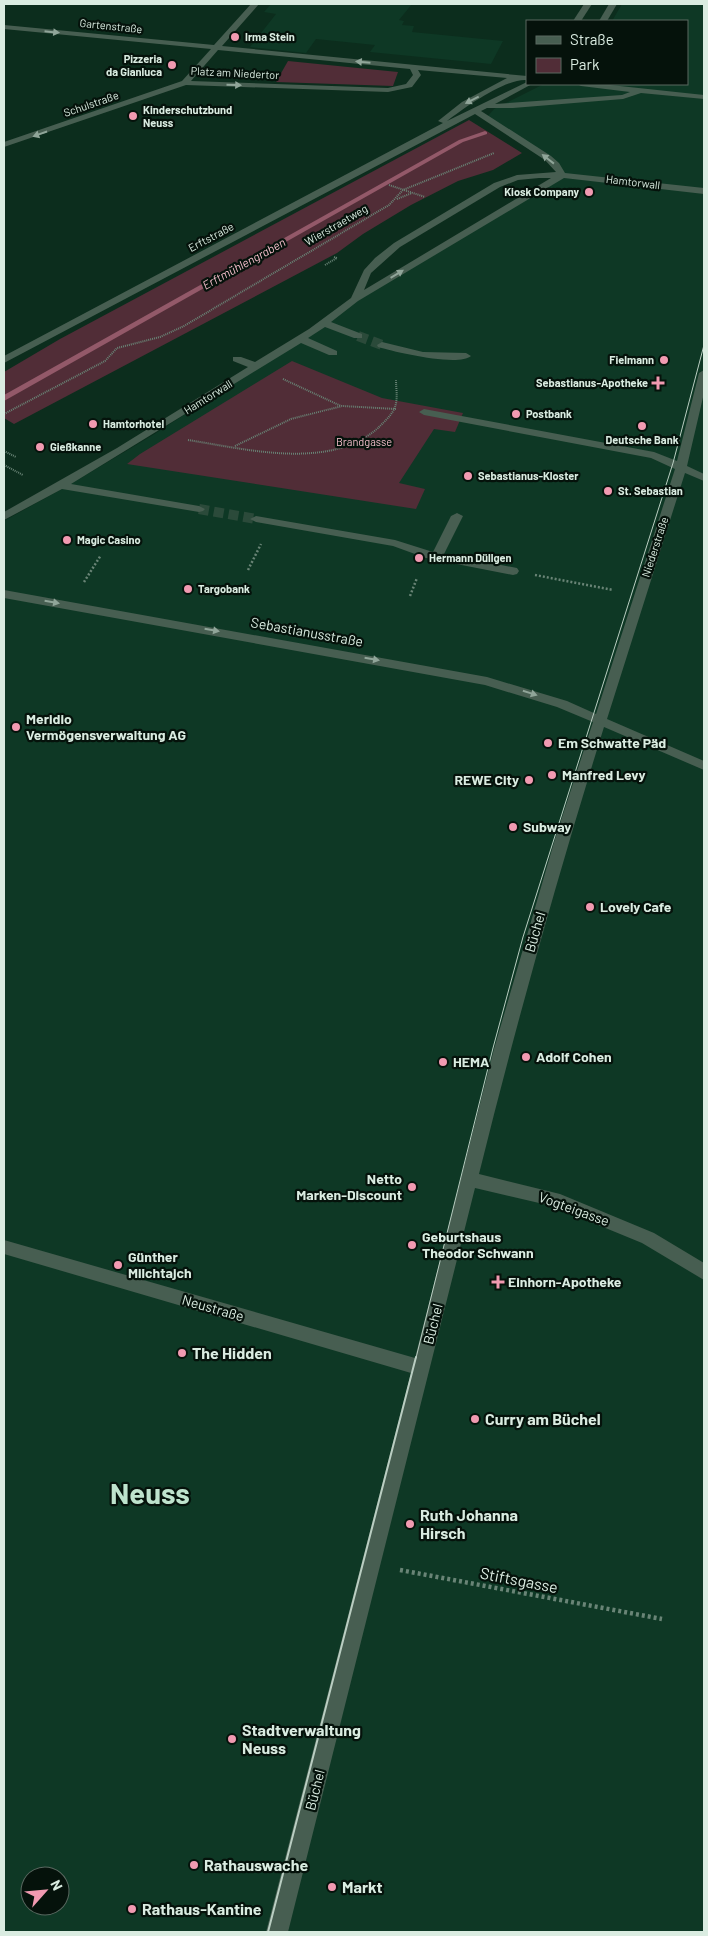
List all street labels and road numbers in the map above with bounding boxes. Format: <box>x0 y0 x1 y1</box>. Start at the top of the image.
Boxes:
street label: Gartenstraße <box>79 16 143 35</box>
street label: Platz am Niedertor <box>190 64 280 81</box>
street label: Schulstraße <box>62 88 120 119</box>
street label: Hamtorwall <box>605 172 661 191</box>
street label: Wierstraetweg <box>302 201 370 248</box>
street label: Erftstraße <box>186 219 236 254</box>
street label: Hamtorwall <box>181 377 234 417</box>
street label: Niederstraße <box>639 515 670 579</box>
street label: Sebastianusstraße <box>250 613 365 650</box>
street label: Büchel <box>521 910 548 954</box>
street label: Vogteigasse <box>537 1188 612 1229</box>
street label: Neustraße <box>180 1291 246 1324</box>
street label: Büchel <box>419 1302 446 1346</box>
street label: Stiftsgasse <box>479 1563 560 1596</box>
street label: Büchel <box>301 1768 328 1812</box>

